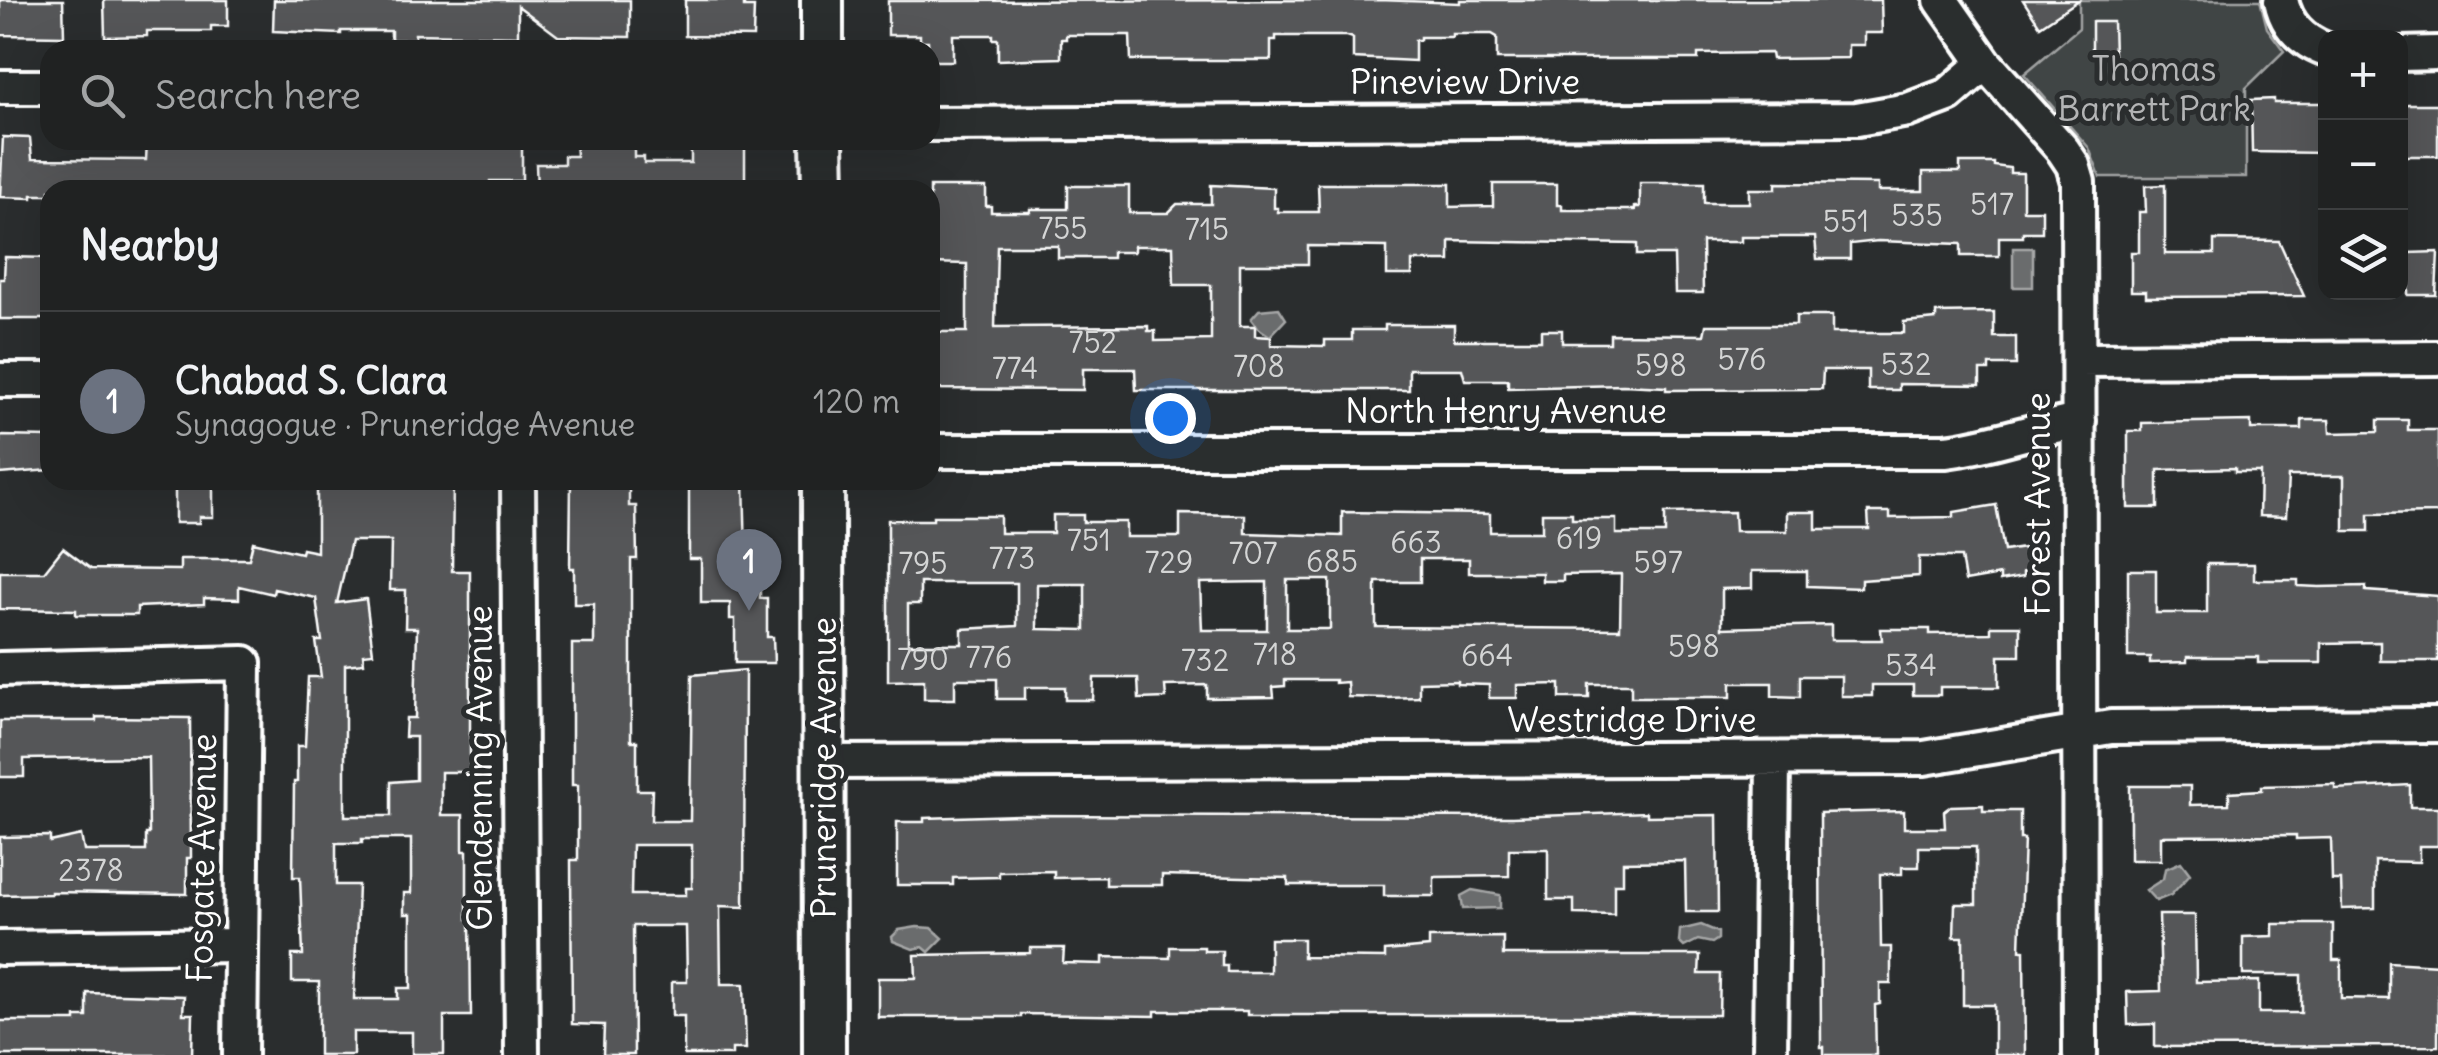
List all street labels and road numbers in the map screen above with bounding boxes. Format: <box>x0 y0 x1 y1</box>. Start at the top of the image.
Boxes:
street label: Pineview Drive <box>1350 59 1580 103</box>
street label: North Henry Avenue <box>1345 388 1667 432</box>
street label: Forest Avenue <box>2015 392 2059 616</box>
street label: Glendenning Avenue <box>457 605 501 931</box>
street label: Pruneridge Avenue <box>801 617 845 919</box>
street label: Westridge Drive <box>1507 697 1757 741</box>
street label: Fosgate Avenue <box>177 733 225 983</box>

